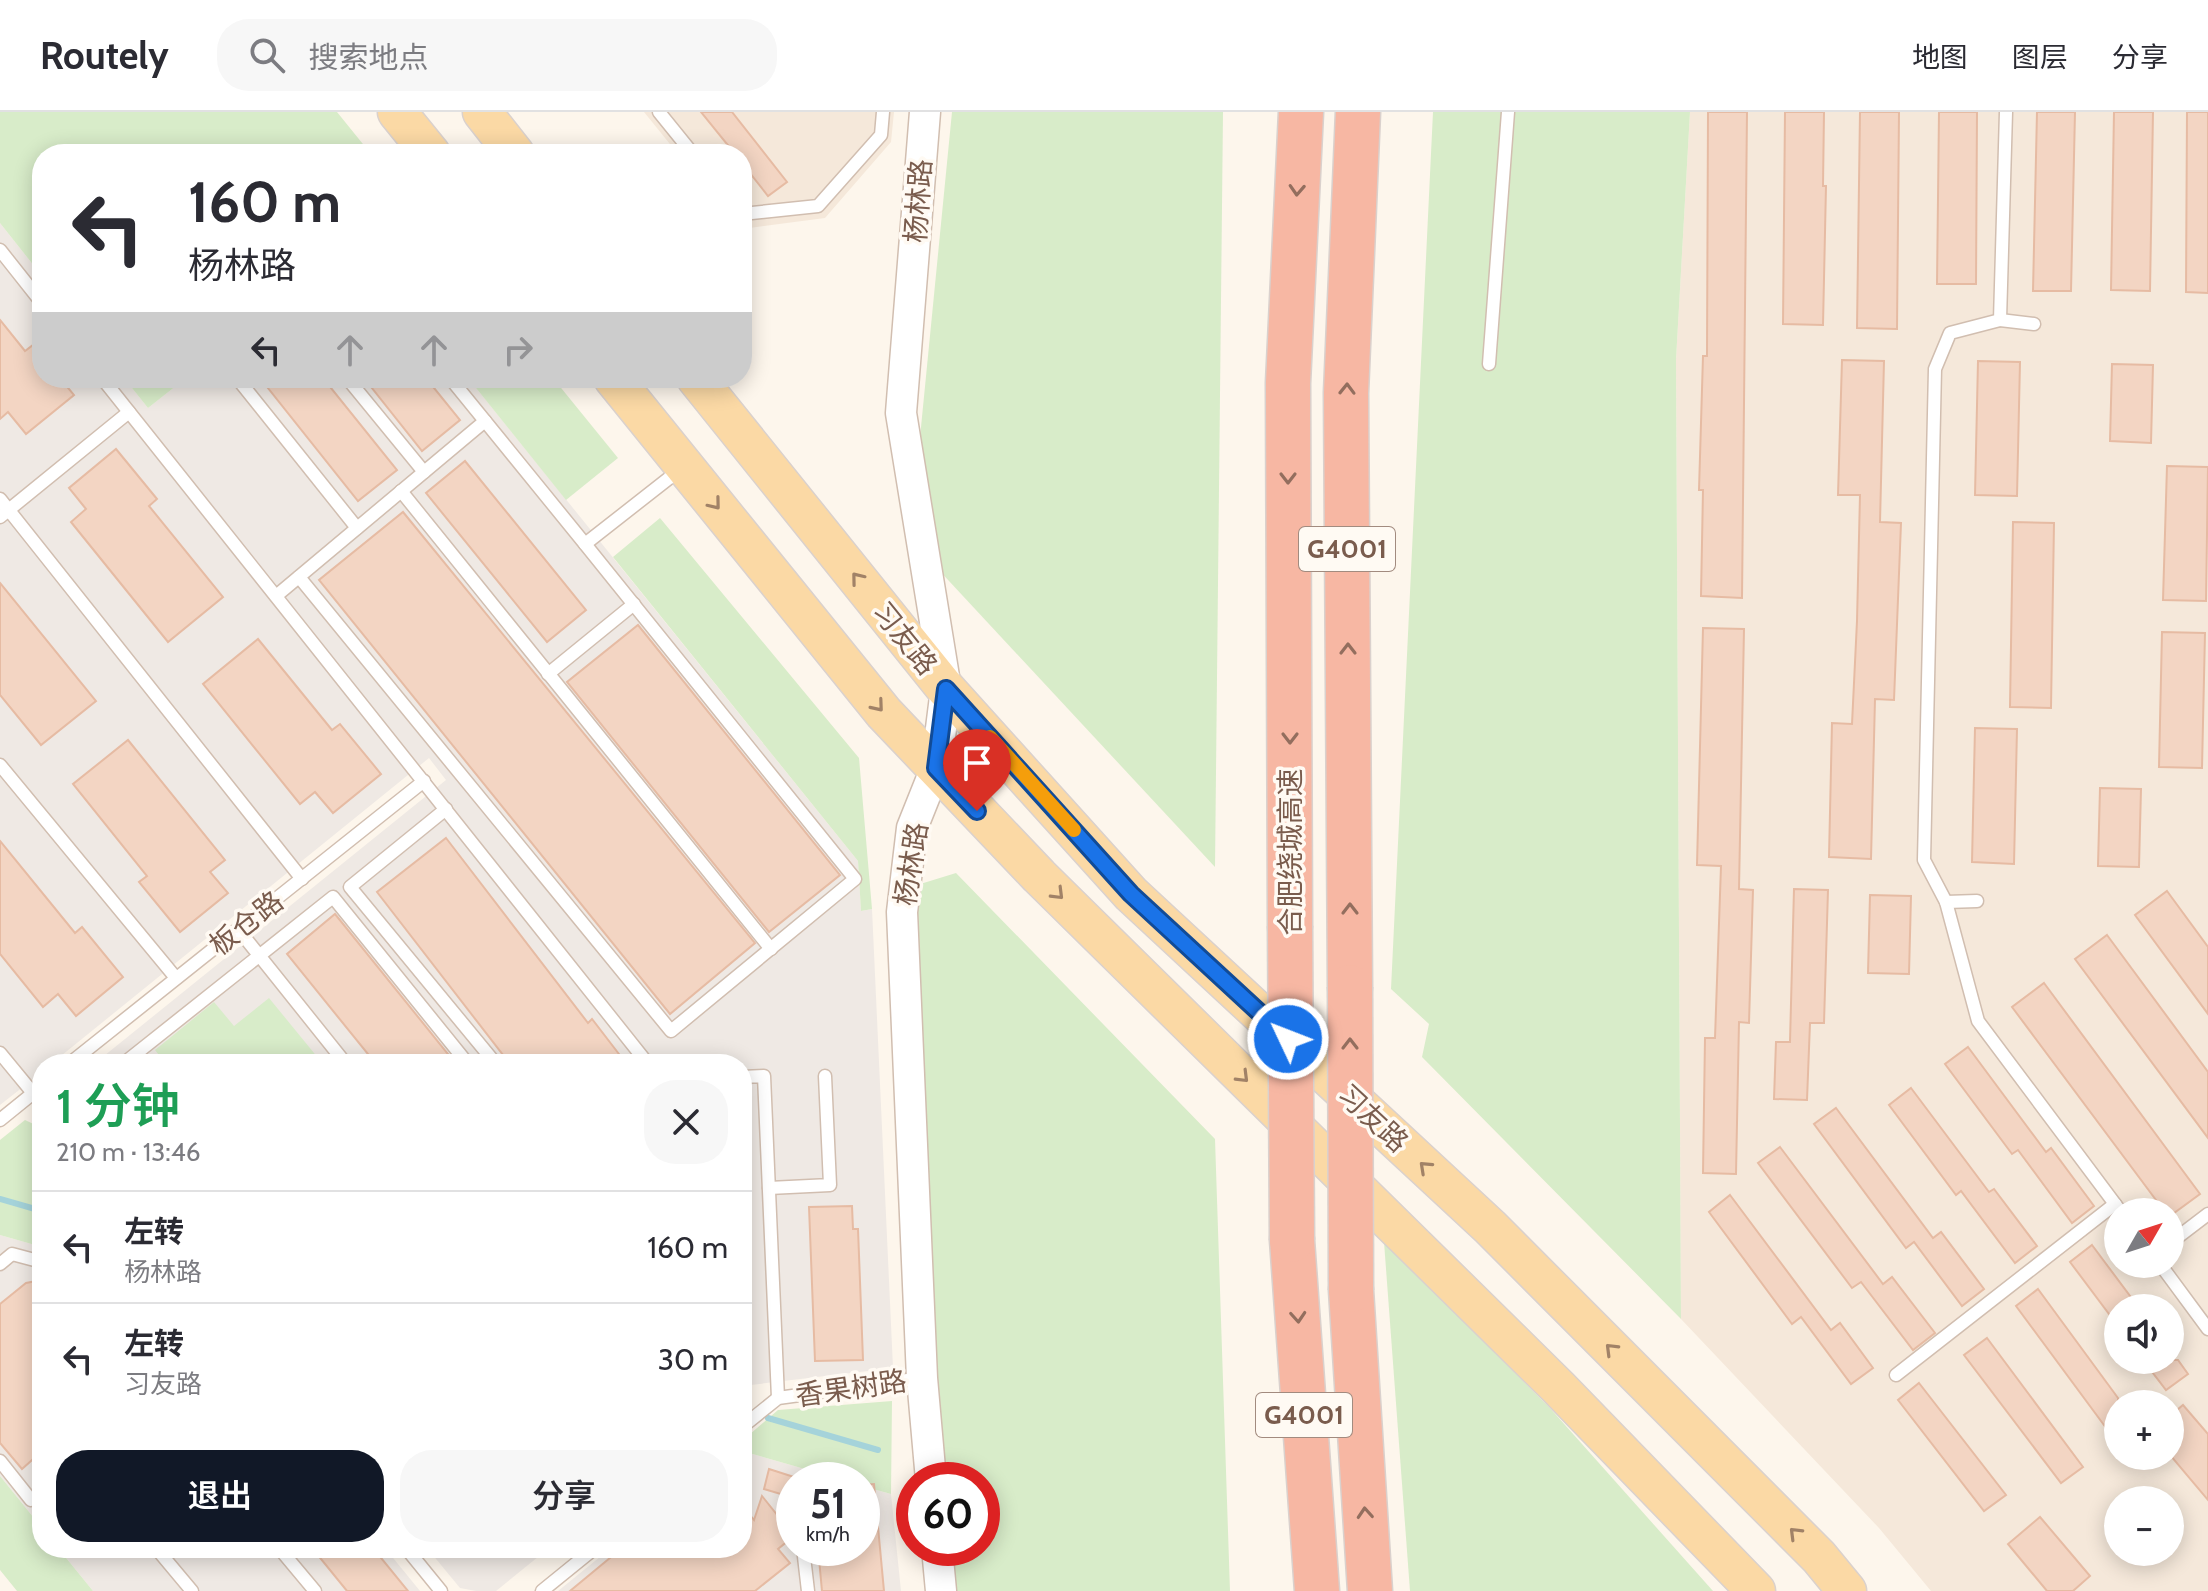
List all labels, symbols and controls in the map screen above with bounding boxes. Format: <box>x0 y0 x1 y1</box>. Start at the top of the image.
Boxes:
search box <box>217 19 777 91</box>
text: Routely <box>40 32 169 79</box>
icon: search <box>245 33 289 77</box>
text: 搜索地点 <box>309 39 429 76</box>
text: 地图 <box>1912 40 1968 74</box>
text: 图层 <box>2012 40 2068 74</box>
text: 分享 <box>2112 40 2168 74</box>
street label: 杨林路 <box>898 158 938 244</box>
text: 160 m <box>188 168 341 236</box>
icon: left <box>56 176 160 280</box>
one-way arrow <box>1289 184 1306 197</box>
text: 杨林路 <box>188 243 296 287</box>
icon: left <box>244 328 288 372</box>
icon: ahead <box>328 328 372 372</box>
icon: ahead <box>412 328 456 372</box>
icon: right <box>496 328 540 372</box>
one-way arrow <box>1338 382 1355 395</box>
one-way arrow <box>1279 472 1297 485</box>
one-way arrow <box>705 495 720 509</box>
road number: G4001 <box>1299 527 1395 571</box>
one-way arrow <box>852 572 866 587</box>
street label: 习友路 <box>865 595 945 681</box>
one-way arrow <box>1339 642 1357 655</box>
one-way arrow <box>868 697 883 711</box>
pin <box>943 729 1011 811</box>
one-way arrow <box>1281 732 1298 745</box>
icon: arrive <box>955 741 999 785</box>
street label: 合肥绕城高速 <box>1273 768 1307 936</box>
street label: 杨林路 <box>888 820 934 908</box>
street label: 板仓路 <box>202 884 290 962</box>
one-way arrow <box>1049 885 1063 899</box>
one-way arrow <box>1341 902 1359 915</box>
position arrow <box>1246 997 1330 1081</box>
one-way arrow <box>1341 1037 1359 1050</box>
one-way arrow <box>1234 1067 1248 1082</box>
text: 1 分钟 <box>56 1077 180 1135</box>
street label: 习友路 <box>1331 1077 1415 1159</box>
button: close <box>644 1080 728 1164</box>
text: 210 m · 13:46 <box>56 1136 201 1168</box>
one-way arrow <box>1420 1162 1435 1176</box>
north arrow <box>2104 1198 2184 1278</box>
map controls <box>2104 1198 2184 1566</box>
text: 左转 <box>124 1213 184 1250</box>
icon: left <box>56 1225 100 1269</box>
text: 160 m <box>647 1229 728 1266</box>
text: 杨林路 <box>124 1256 202 1288</box>
button: sound <box>2104 1294 2184 1374</box>
one-way arrow <box>1289 1311 1306 1324</box>
text: 左转 <box>124 1325 184 1362</box>
icon: left <box>56 1337 100 1381</box>
text: 30 m <box>658 1341 728 1378</box>
one-way arrow <box>1606 1344 1620 1358</box>
street label: 香果树路 <box>793 1363 909 1413</box>
text: 习友路 <box>124 1368 202 1400</box>
button: + <box>2104 1390 2184 1470</box>
road number: G4001 <box>1256 1393 1352 1437</box>
button: 退出 <box>56 1450 384 1542</box>
button: 分享 <box>400 1450 728 1542</box>
speed limit sign: 60 <box>896 1462 1000 1566</box>
text: 51 <box>810 1479 846 1528</box>
button: − <box>2104 1486 2184 1566</box>
one-way arrow <box>1357 1506 1374 1519</box>
text: km/h <box>806 1522 850 1546</box>
one-way arrow <box>1790 1528 1804 1542</box>

